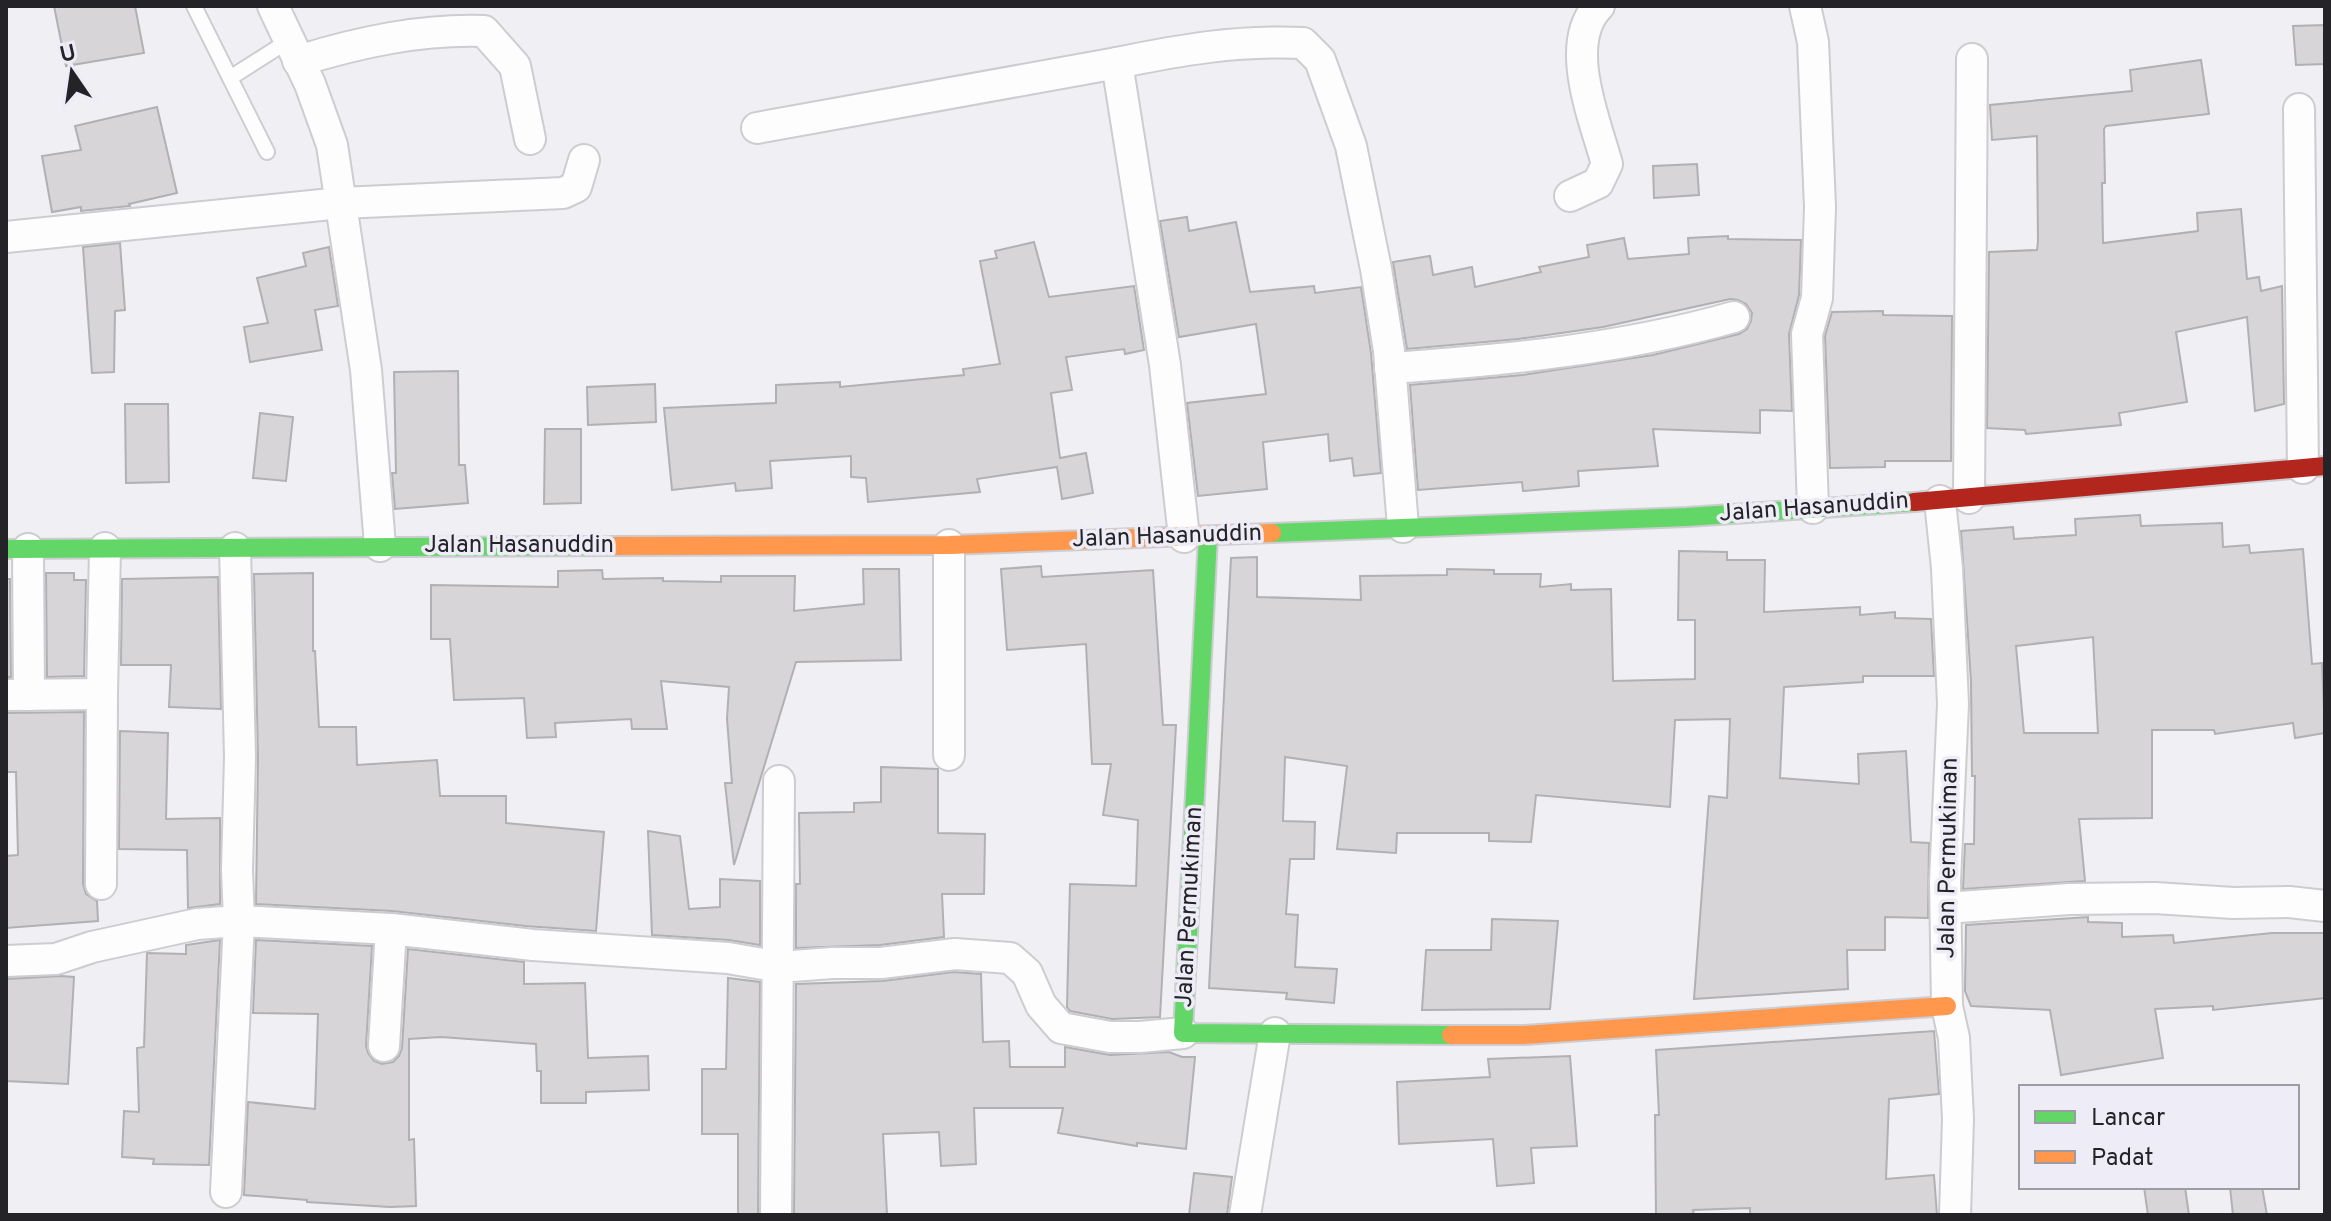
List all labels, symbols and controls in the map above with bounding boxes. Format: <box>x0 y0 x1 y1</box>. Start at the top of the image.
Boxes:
north arrow <box>32 32 112 112</box>
text: U <box>57 40 79 70</box>
street label: Jalan Hasanuddin <box>1718 486 1910 530</box>
street label: Jalan Hasanuddin <box>1071 519 1263 555</box>
street label: Jalan Hasanuddin <box>424 531 614 561</box>
street label: Jalan Permukiman <box>1932 757 1966 959</box>
street label: Jalan Permukiman <box>1170 806 1210 1008</box>
legend <box>2019 1085 2299 1189</box>
text: Lancar <box>2091 1104 2165 1134</box>
text: Padat <box>2091 1144 2153 1174</box>

